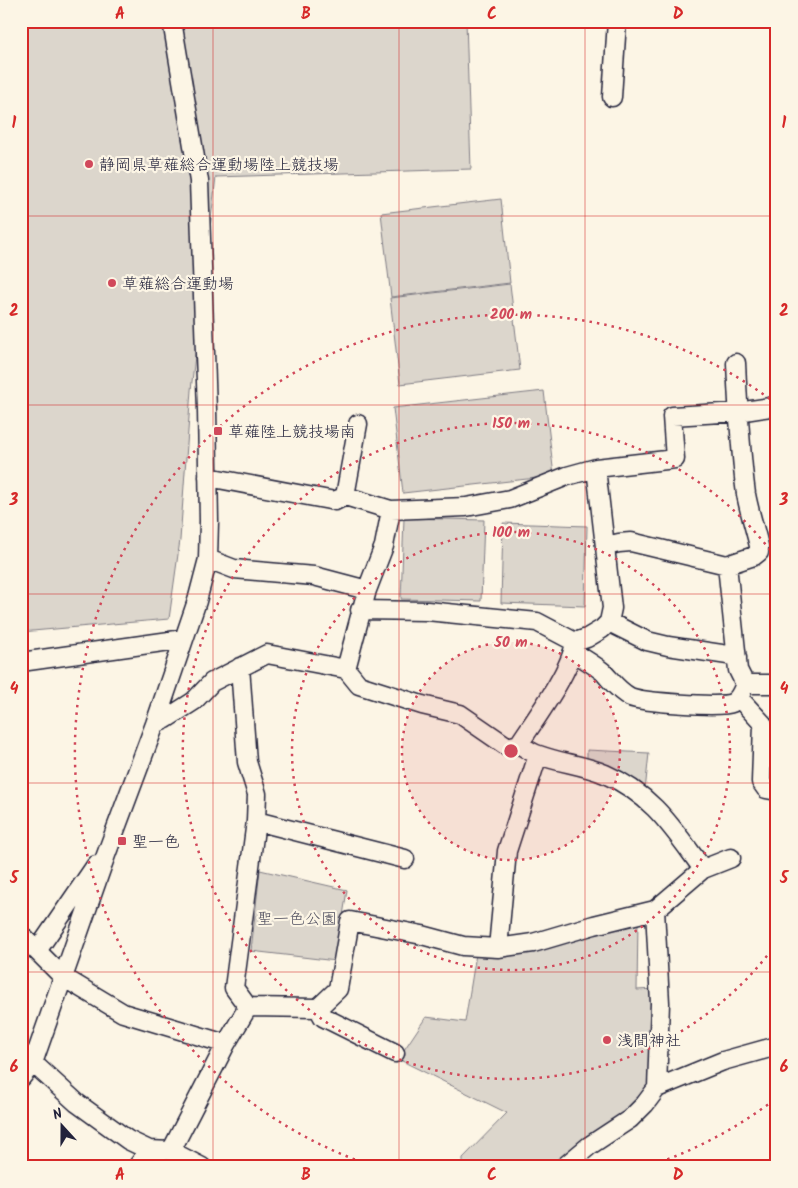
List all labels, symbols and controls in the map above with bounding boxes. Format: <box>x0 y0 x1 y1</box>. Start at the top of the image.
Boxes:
text: A <box>115 2 125 27</box>
text: B <box>301 2 311 27</box>
text: C <box>487 2 497 27</box>
text: D <box>673 2 684 27</box>
text: 1 <box>12 111 17 136</box>
text: 1 <box>782 111 787 136</box>
place label: 静岡県草薙総合運動場陸上競技場 <box>99 153 339 178</box>
marker: 静岡県草薙総合運動場陸上競技場 <box>83 158 95 170</box>
place label: 草薙総合運動場 <box>122 272 234 297</box>
marker: 草薙総合運動場 <box>106 277 118 289</box>
text: 2 <box>9 299 19 324</box>
text: 2 <box>779 299 789 324</box>
text: 200 m <box>490 303 532 327</box>
text: 150 m <box>492 412 530 436</box>
place label: 草薙陸上競技場南 <box>228 420 356 445</box>
marker: 草薙陸上競技場南 <box>212 425 224 437</box>
text: 3 <box>9 488 19 513</box>
text: 3 <box>779 488 789 513</box>
text: 100 m <box>492 521 530 545</box>
text: 50 m <box>493 631 528 655</box>
text: 4 <box>10 677 19 702</box>
text: 4 <box>780 677 789 702</box>
centre of rings <box>502 742 520 760</box>
place label: 聖一色 <box>132 830 180 855</box>
marker: 聖一色 <box>116 835 128 847</box>
text: 5 <box>9 866 20 891</box>
text: 5 <box>779 866 790 891</box>
park label: 聖一色公園 <box>257 907 337 932</box>
place label: 浅間神社 <box>617 1029 681 1054</box>
marker: 浅間神社 <box>601 1034 613 1046</box>
text: 6 <box>10 1055 19 1080</box>
text: 6 <box>780 1055 789 1080</box>
north arrow <box>38 1100 88 1150</box>
text: N <box>50 1103 66 1127</box>
text: A <box>115 1163 125 1188</box>
text: B <box>301 1163 311 1188</box>
text: C <box>487 1163 497 1188</box>
text: D <box>673 1163 684 1188</box>

